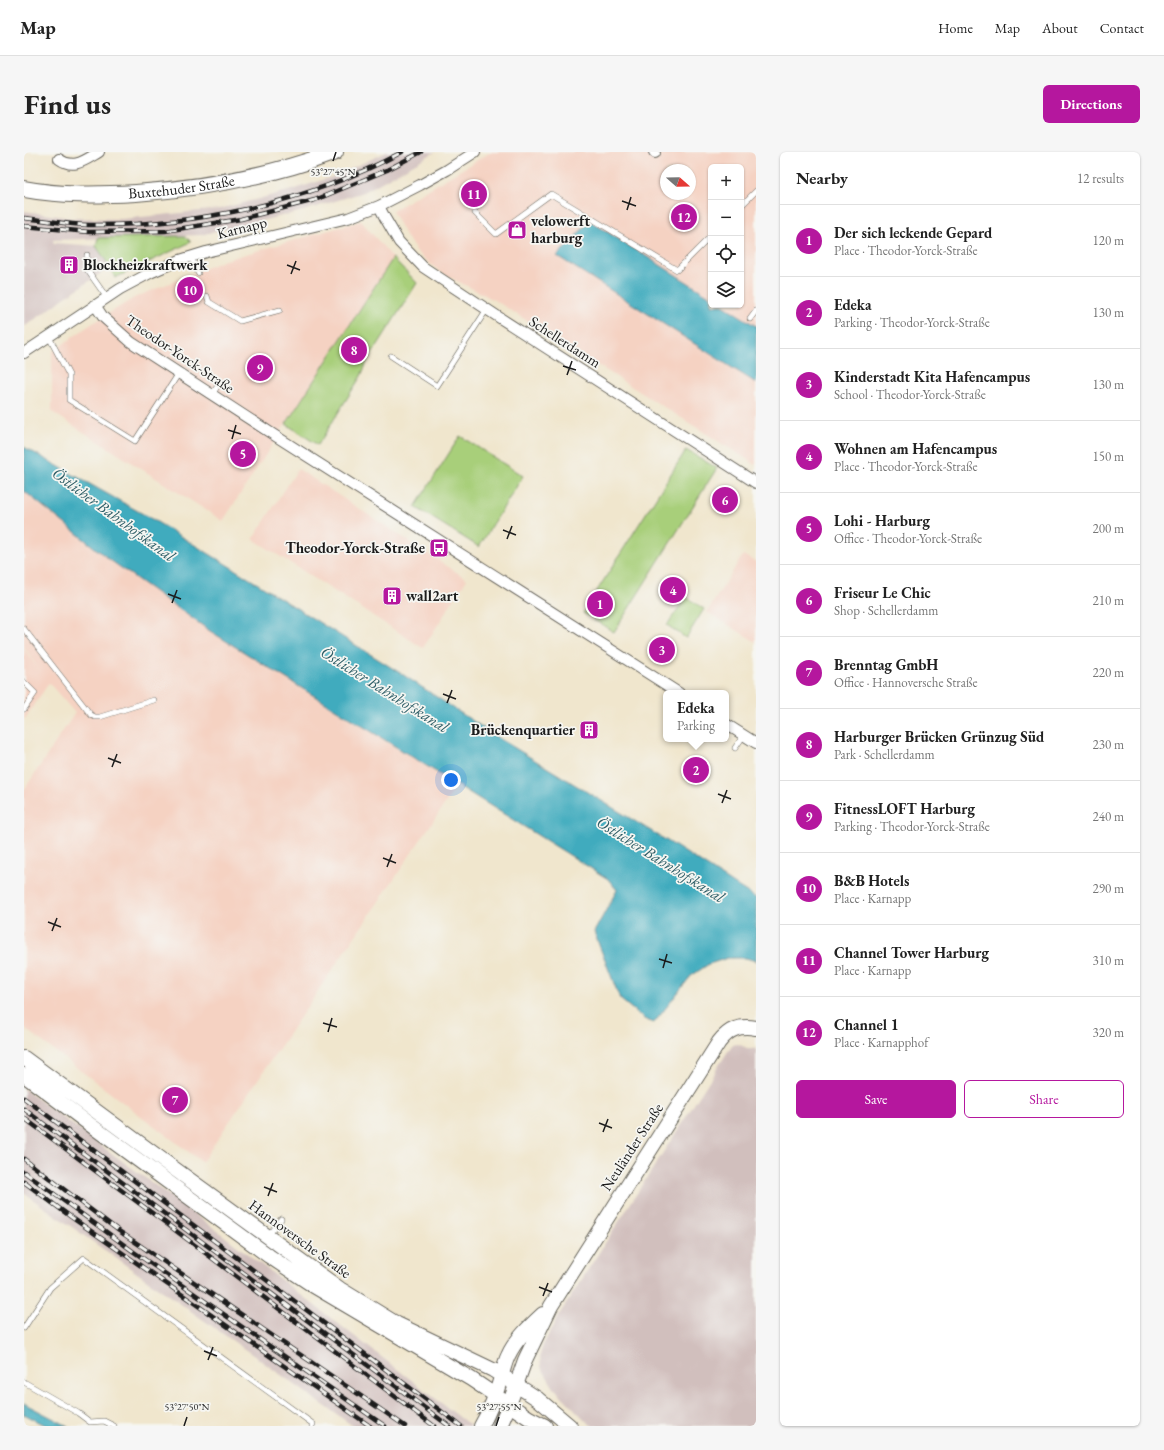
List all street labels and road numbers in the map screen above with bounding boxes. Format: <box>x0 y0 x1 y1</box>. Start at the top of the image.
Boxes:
street label: Buxtehuder Straße <box>128 170 236 202</box>
street label: Karnapp <box>215 212 269 243</box>
street label: Theodor-Yorck-Straße <box>122 310 238 397</box>
street label: Schellerdamm <box>526 311 605 372</box>
street label: Neuländer Straße <box>596 1099 667 1194</box>
street label: Hannoversche Straße <box>245 1195 355 1282</box>

